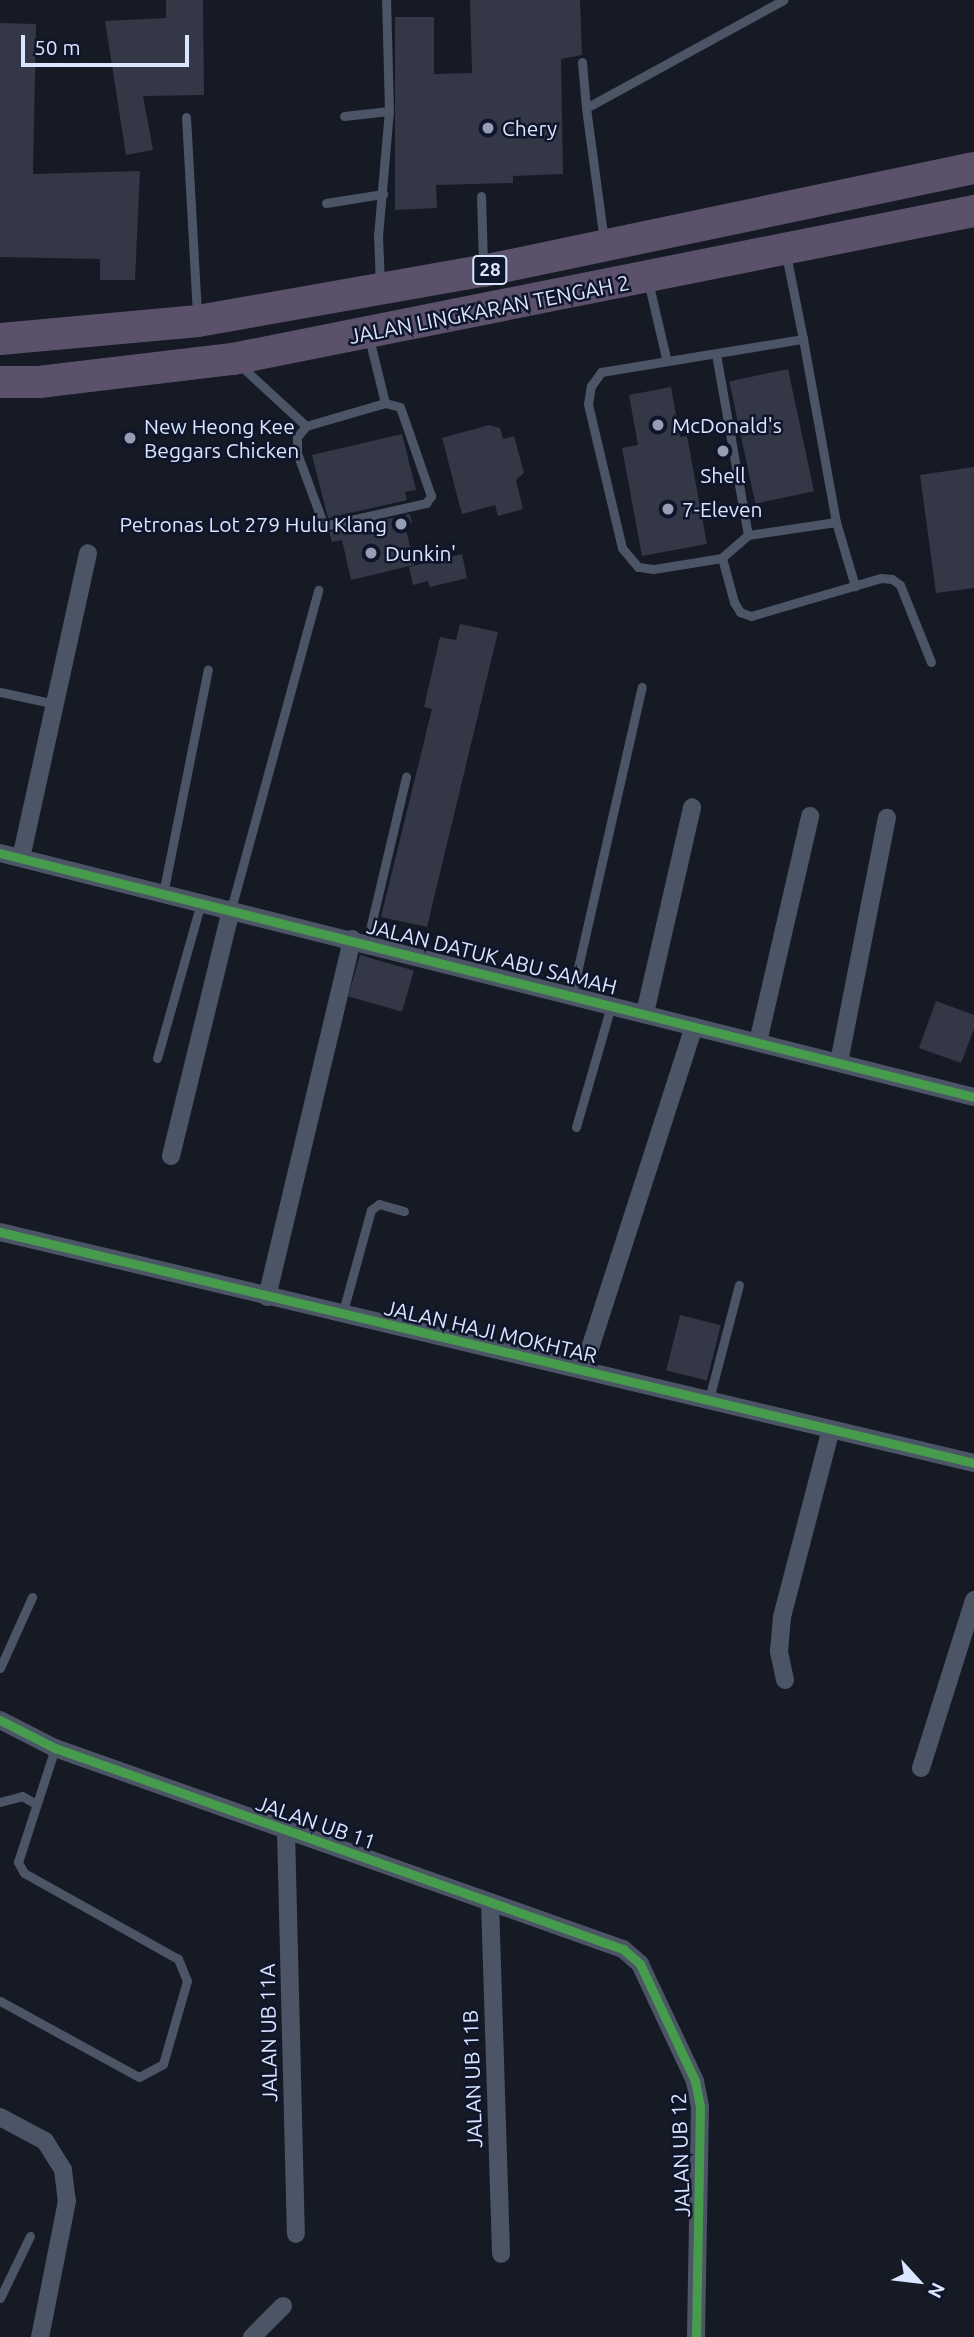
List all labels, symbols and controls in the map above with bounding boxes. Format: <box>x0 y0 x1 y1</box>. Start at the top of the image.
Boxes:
scale bar <box>24 21 192 65</box>
text: 50 m <box>34 35 81 59</box>
place label: Chery <box>502 115 557 141</box>
marker: Chery <box>480 120 496 136</box>
road number: 28 <box>471 254 509 286</box>
street label: JALAN LINGKARAN TENGAH 2 <box>347 269 631 349</box>
place label: McDonald's <box>672 412 782 438</box>
place label: New Heong Kee Beggars Chicken <box>144 413 299 463</box>
marker: McDonald's <box>650 417 666 433</box>
marker: New Heong Kee Beggars Chicken <box>122 430 138 446</box>
marker: Shell <box>715 443 731 459</box>
place label: Shell <box>700 462 746 488</box>
place label: 7-Eleven <box>682 496 763 522</box>
marker: 7-Eleven <box>660 501 676 517</box>
place label: Petronas Lot 279 Hulu Klang <box>120 511 387 537</box>
marker: Petronas Lot 279 Hulu Klang <box>393 516 409 532</box>
place label: Dunkin' <box>385 540 456 566</box>
marker: Dunkin' <box>363 545 379 561</box>
street label: JALAN DATUK ABU SAMAH <box>364 913 620 999</box>
street label: JALAN HAJI MOKHTAR <box>382 1294 600 1368</box>
street label: JALAN UB 11 <box>253 1790 379 1854</box>
street label: JALAN UB 11A <box>254 1964 282 2102</box>
street label: JALAN UB 11B <box>457 2010 487 2148</box>
street label: JALAN UB 12 <box>665 2092 695 2218</box>
north arrow <box>883 2246 953 2316</box>
text: N <box>924 2279 950 2302</box>

